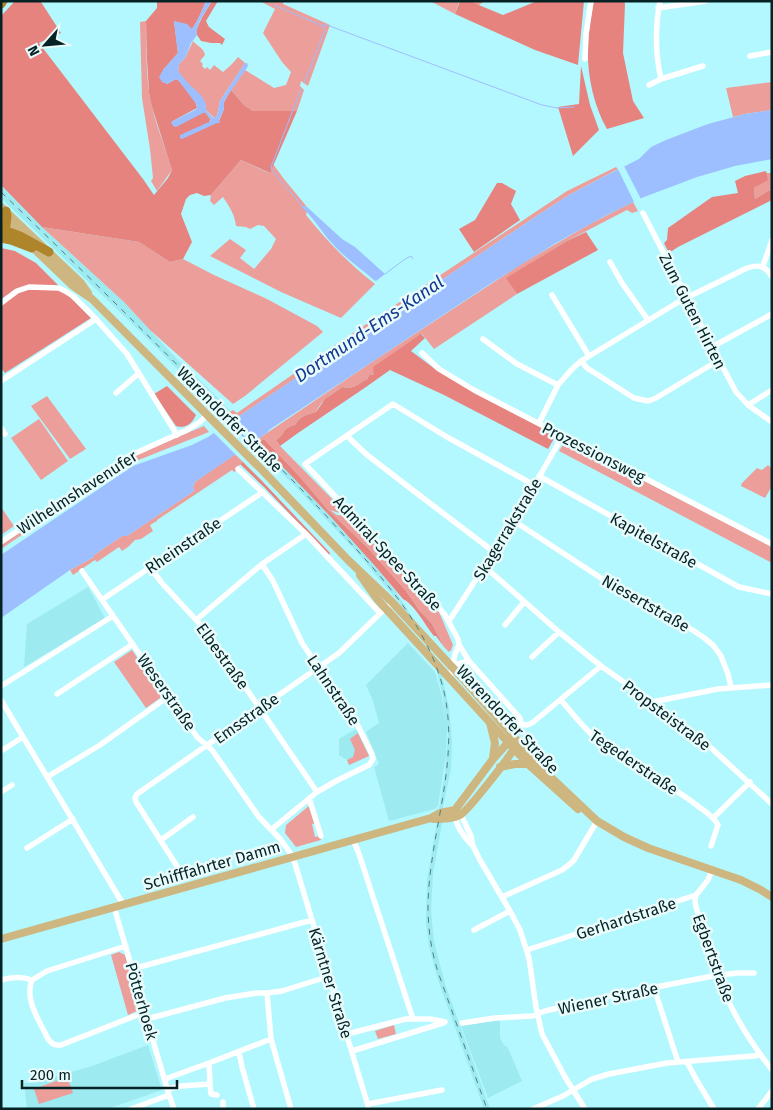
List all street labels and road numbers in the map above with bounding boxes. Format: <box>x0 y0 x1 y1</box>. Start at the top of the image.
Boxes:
street label: Zum Guten Hirten <box>655 250 730 372</box>
street label: Warendorfer Straße <box>173 363 286 476</box>
street label: Prozessionsweg <box>539 418 649 487</box>
street label: Wilhelmshavenufer <box>14 446 142 538</box>
street label: Skagerrakstraße <box>469 474 546 584</box>
street label: Admiral-Spee-Straße <box>330 492 446 615</box>
street label: Kapitelstraße <box>607 509 701 572</box>
street label: Rheinstraße <box>142 513 225 578</box>
street label: Niesertstraße <box>599 571 693 636</box>
street label: Elbestraße <box>192 620 253 693</box>
street label: Weserstraße <box>133 650 200 734</box>
street label: Lahnstraße <box>303 651 364 729</box>
street label: Warendorfer Straße <box>452 661 563 778</box>
street label: Propsteistraße <box>619 676 715 755</box>
street label: Emsstraße <box>210 689 283 748</box>
street label: Tegederstraße <box>586 726 682 799</box>
street label: Schifffahrter Damm <box>142 837 283 894</box>
street label: Gerhardstraße <box>574 893 679 944</box>
street label: Egbertstraße <box>689 911 738 1005</box>
street label: Kärntner Straße <box>305 925 356 1041</box>
street label: Pötterhoek <box>121 960 162 1043</box>
street label: Wiener Straße <box>556 979 660 1018</box>

